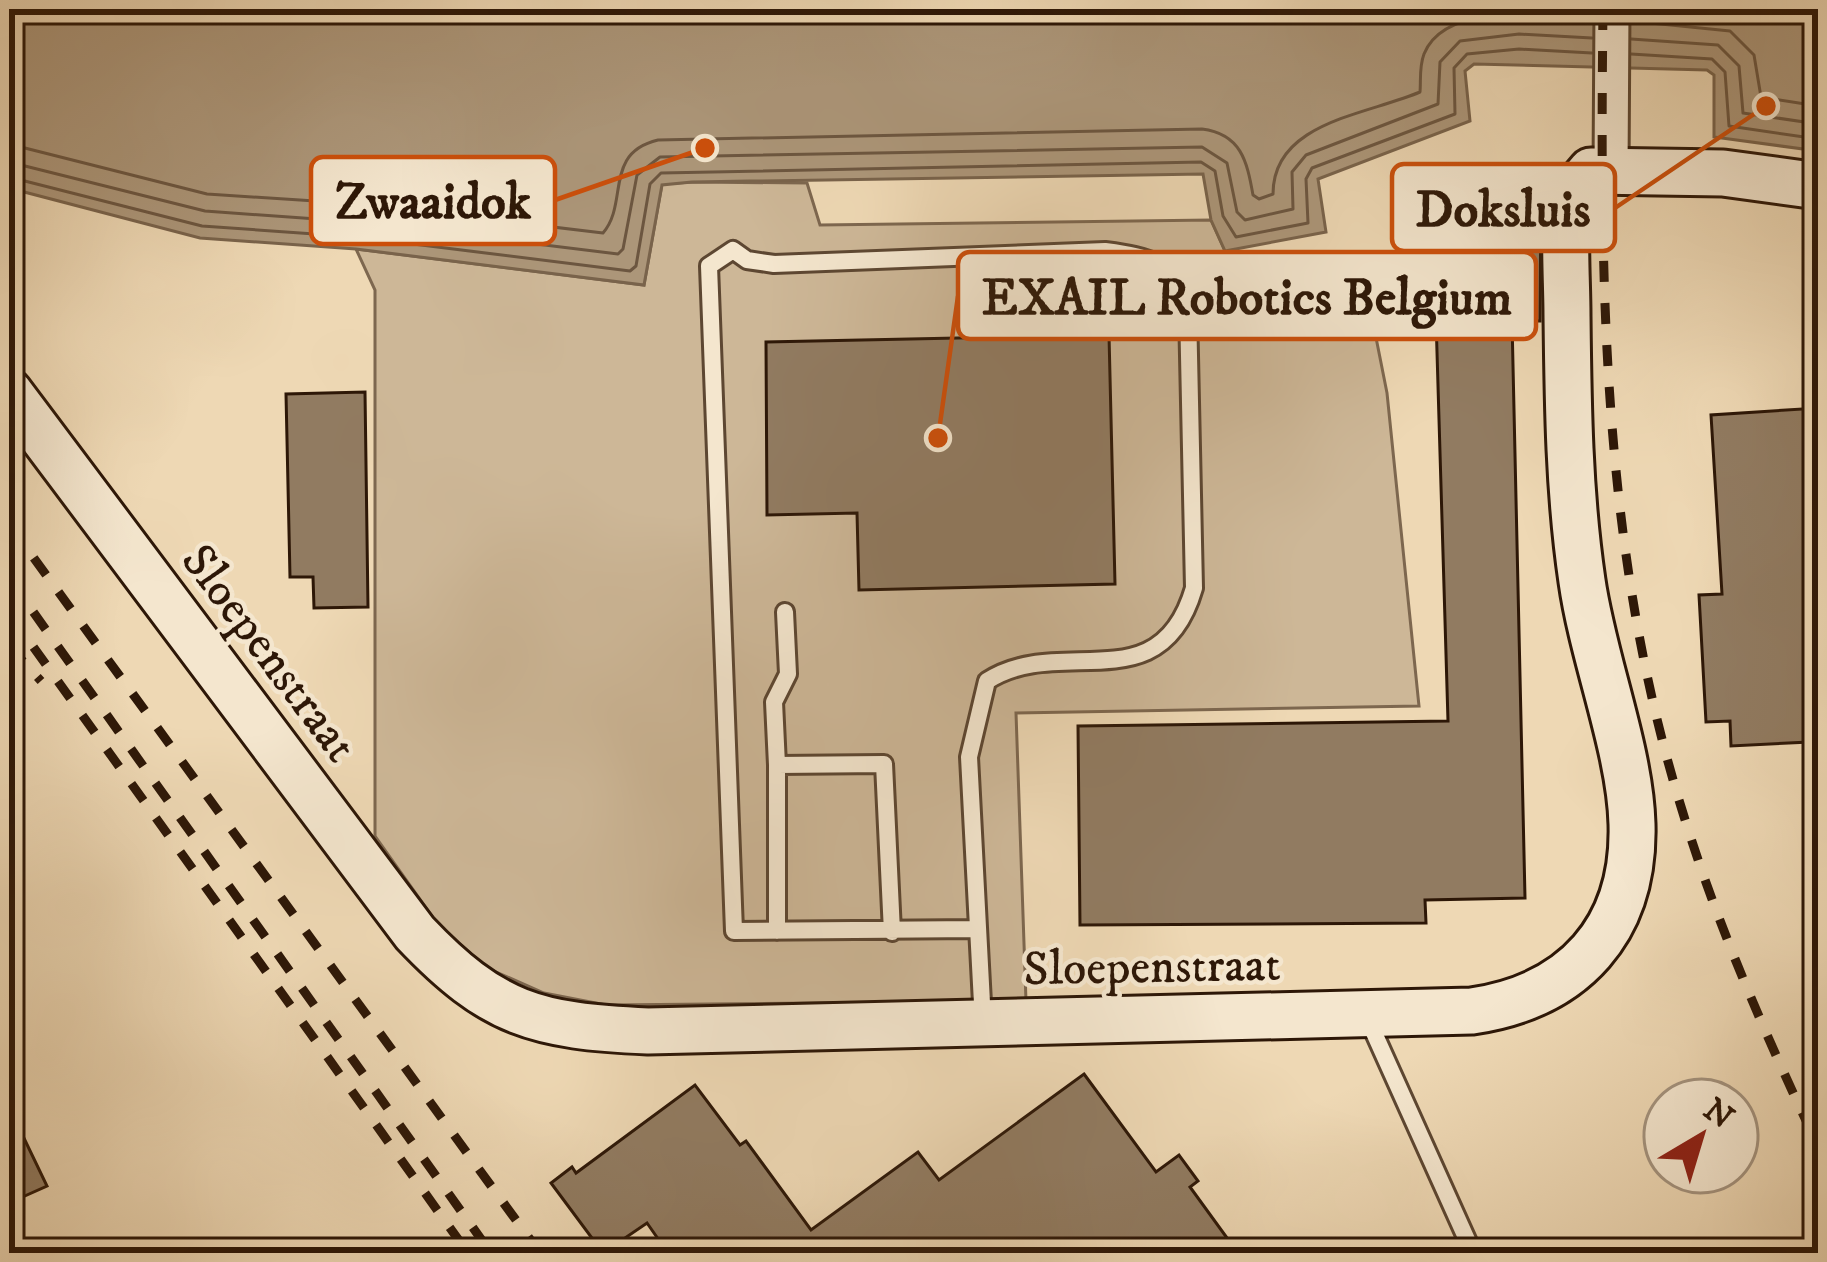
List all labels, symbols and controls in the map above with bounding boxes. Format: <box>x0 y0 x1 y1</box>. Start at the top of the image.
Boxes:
callout: Zwaaidok <box>311 157 555 244</box>
callout: Doksluis <box>1392 164 1615 251</box>
text: Zwaaidok <box>335 171 532 235</box>
text: Doksluis <box>1416 179 1590 243</box>
callout: EXAIL Robotics Belgium <box>958 252 1536 339</box>
text: EXAIL Robotics Belgium <box>982 267 1512 331</box>
street label: Sloepenstraat <box>167 533 370 775</box>
street label: Sloepenstraat <box>1023 936 1281 1000</box>
north arrow <box>1641 1076 1761 1196</box>
text: N <box>1695 1090 1741 1139</box>

